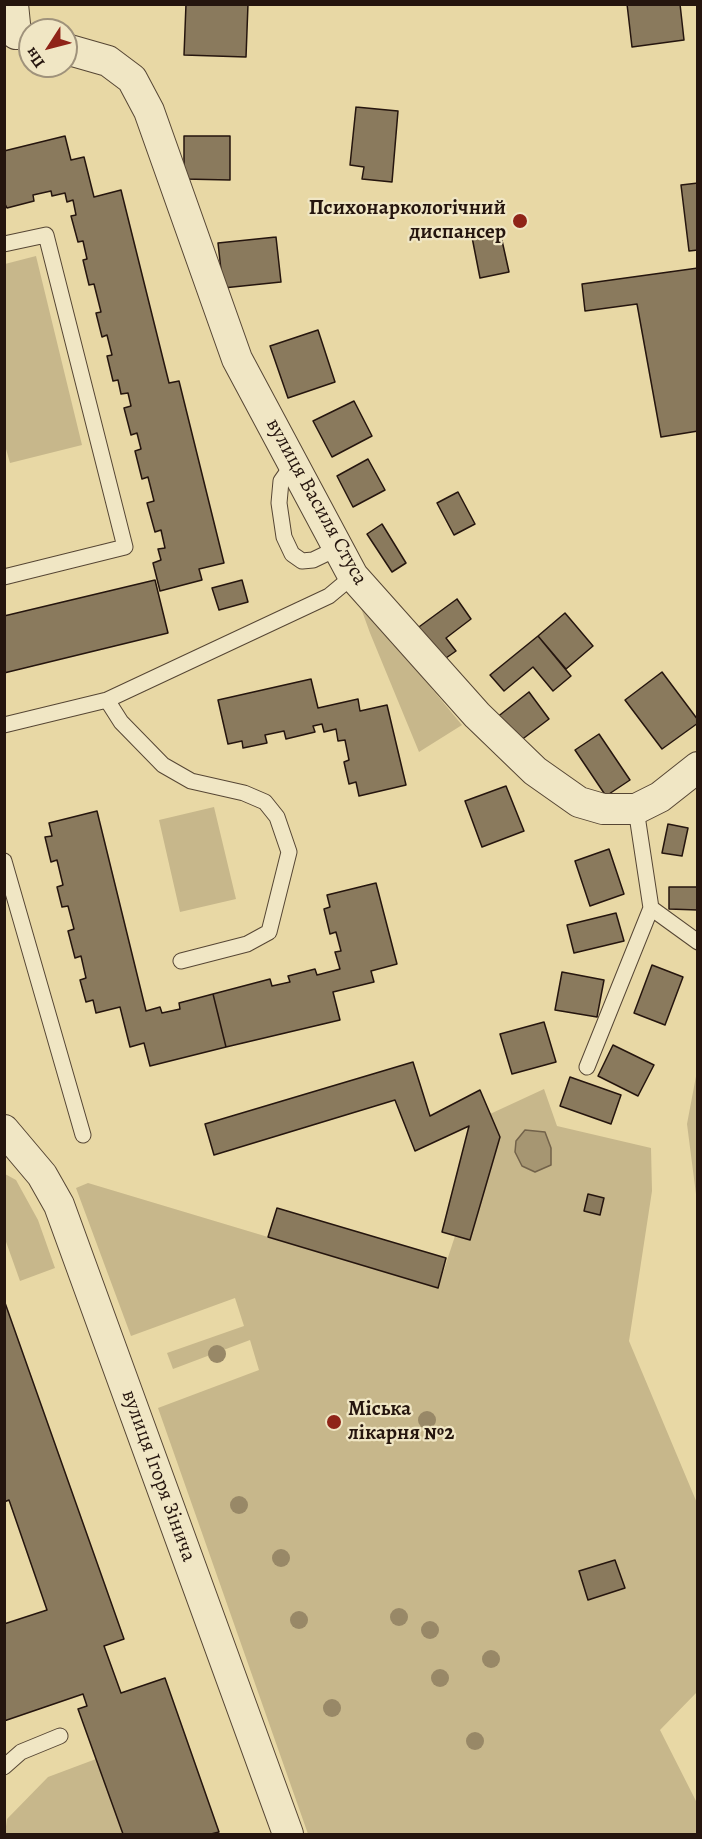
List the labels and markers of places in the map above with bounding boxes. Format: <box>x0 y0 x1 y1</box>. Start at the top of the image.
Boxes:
place label: Психонаркологічний диспансер <box>309 196 506 246</box>
marker: Психонаркологічний диспансер <box>511 212 529 230</box>
place label: Міська лікарня №2 <box>348 1397 454 1447</box>
marker: Міська лікарня №2 <box>325 1413 343 1431</box>

